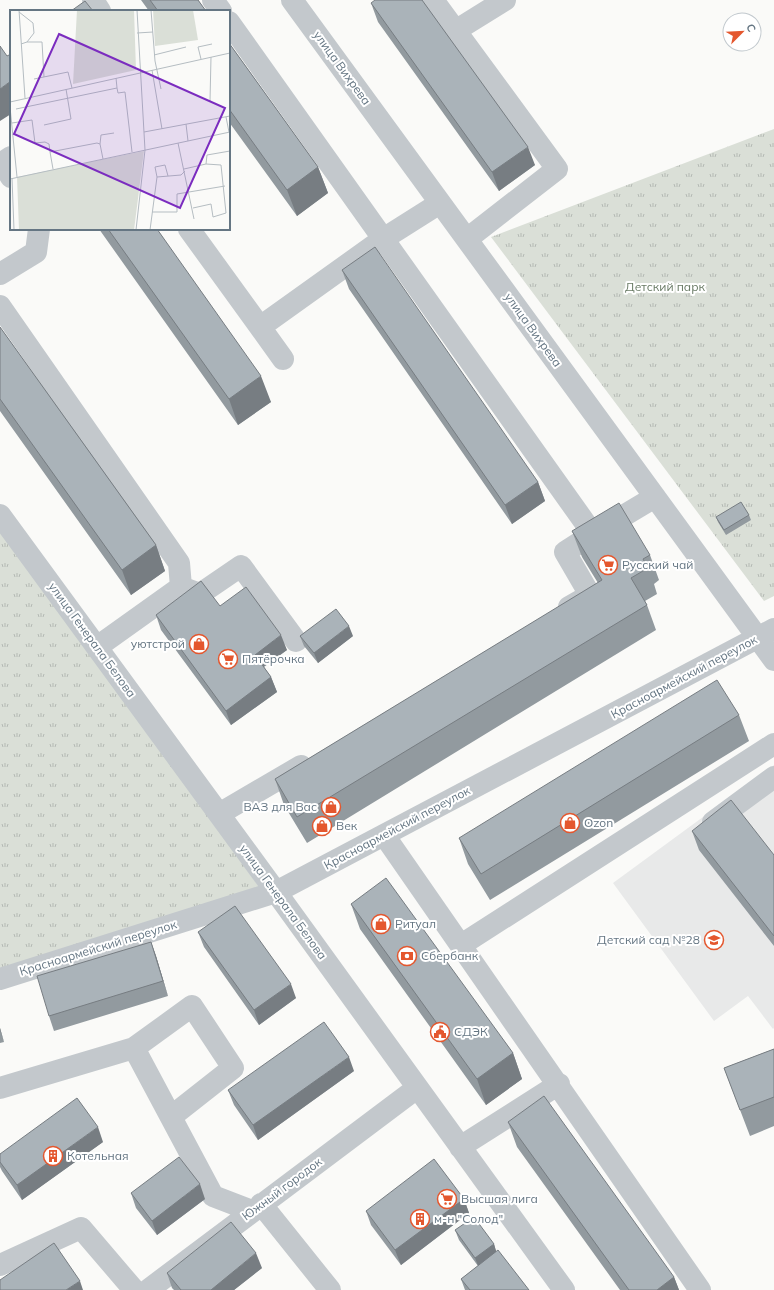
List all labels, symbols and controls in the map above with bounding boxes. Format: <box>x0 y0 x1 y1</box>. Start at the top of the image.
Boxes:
inset map <box>10 10 230 230</box>
north arrow <box>722 12 762 52</box>
text: С <box>743 22 759 35</box>
street label: улица Вихрева <box>310 28 374 108</box>
park label: Детский парк <box>625 279 705 294</box>
street label: улица Вихрева <box>501 290 565 370</box>
supermarket icon: Русский чай <box>597 554 619 576</box>
place label: Русский чай <box>622 557 693 572</box>
street label: улица Генерала Белова <box>46 579 139 700</box>
street label: Красноармейский переулок <box>608 631 760 722</box>
shop icon: уютстрой <box>188 633 210 655</box>
place label: уютстрой <box>131 636 185 651</box>
supermarket icon: Пятёрочка <box>217 648 239 670</box>
place label: Пятёрочка <box>242 651 305 666</box>
street label: Красноармейский переулок <box>321 782 473 873</box>
shop icon: ВАЗ для Вас <box>320 796 342 818</box>
place label: ВАЗ для Вас <box>244 799 317 814</box>
shop icon: Ozon <box>559 812 581 834</box>
shop icon: Век <box>311 815 333 837</box>
place label: Ozon <box>584 815 613 830</box>
place label: Век <box>336 818 358 833</box>
street label: улица Генерала Белова <box>237 841 330 962</box>
shop icon: Ритуал <box>370 913 392 935</box>
street label: Красноармейский переулок <box>18 916 179 979</box>
place label: Ритуал <box>395 916 436 931</box>
school or university icon: Детский сад №28 <box>703 929 725 951</box>
place label: Детский сад №28 <box>597 932 700 947</box>
bank icon: Сбербанк <box>396 945 418 967</box>
place label: Сбербанк <box>421 948 479 963</box>
public building icon: СДЭК <box>429 1021 451 1043</box>
place label: СДЭК <box>454 1024 488 1039</box>
building icon: Котельная <box>42 1145 64 1167</box>
place label: Котельная <box>67 1148 129 1163</box>
street label: Южный городок <box>239 1153 325 1223</box>
supermarket icon: Высшая лига <box>436 1188 458 1210</box>
place label: Высшая лига <box>461 1191 538 1206</box>
building icon: м-н "Солод" <box>409 1208 431 1230</box>
place label: м-н "Солод" <box>434 1211 503 1226</box>

